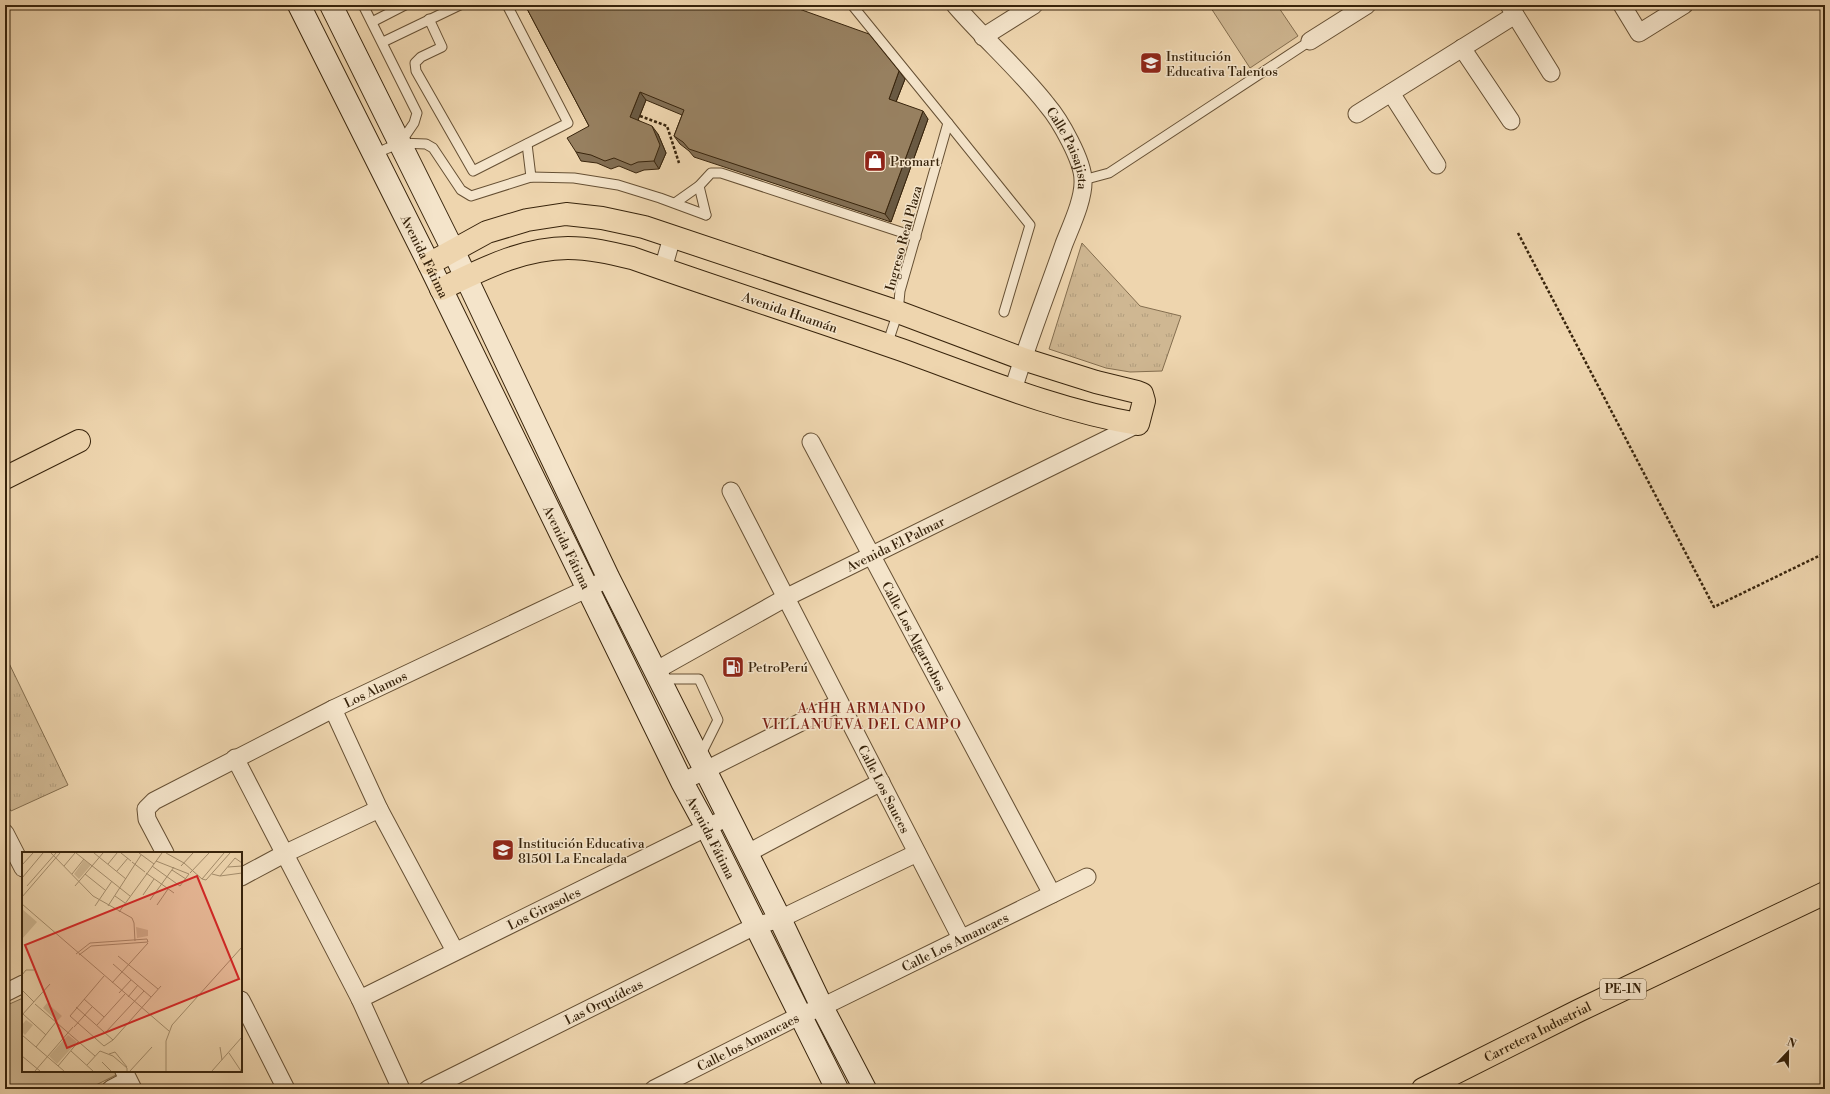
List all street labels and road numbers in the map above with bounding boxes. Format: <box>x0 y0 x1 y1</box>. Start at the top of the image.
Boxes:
street label: Calle Paisajista <box>1042 104 1090 191</box>
street label: Ingreso Real Plaza <box>882 184 926 293</box>
street label: Avenida Fátima <box>396 211 452 301</box>
street label: Avenida Huamán <box>739 289 840 337</box>
street label: Avenida Fátima <box>539 502 594 592</box>
street label: Avenida El Palmar <box>843 513 948 576</box>
street label: Calle Los Algarrobos <box>878 579 950 694</box>
street label: Los Alamos <box>342 668 410 712</box>
street label: Calle Los Sauces <box>854 742 913 836</box>
street label: Avenida Fátima <box>682 793 738 882</box>
street label: Los Girasoles <box>505 884 584 934</box>
street label: Calle Los Amancaes <box>899 910 1012 976</box>
street label: Las Orquídeas <box>562 976 646 1029</box>
road number: PE-1N <box>1600 979 1646 999</box>
street label: Carretera Industrial <box>1482 999 1594 1066</box>
street label: Calle los Amancaes <box>695 1010 802 1075</box>

